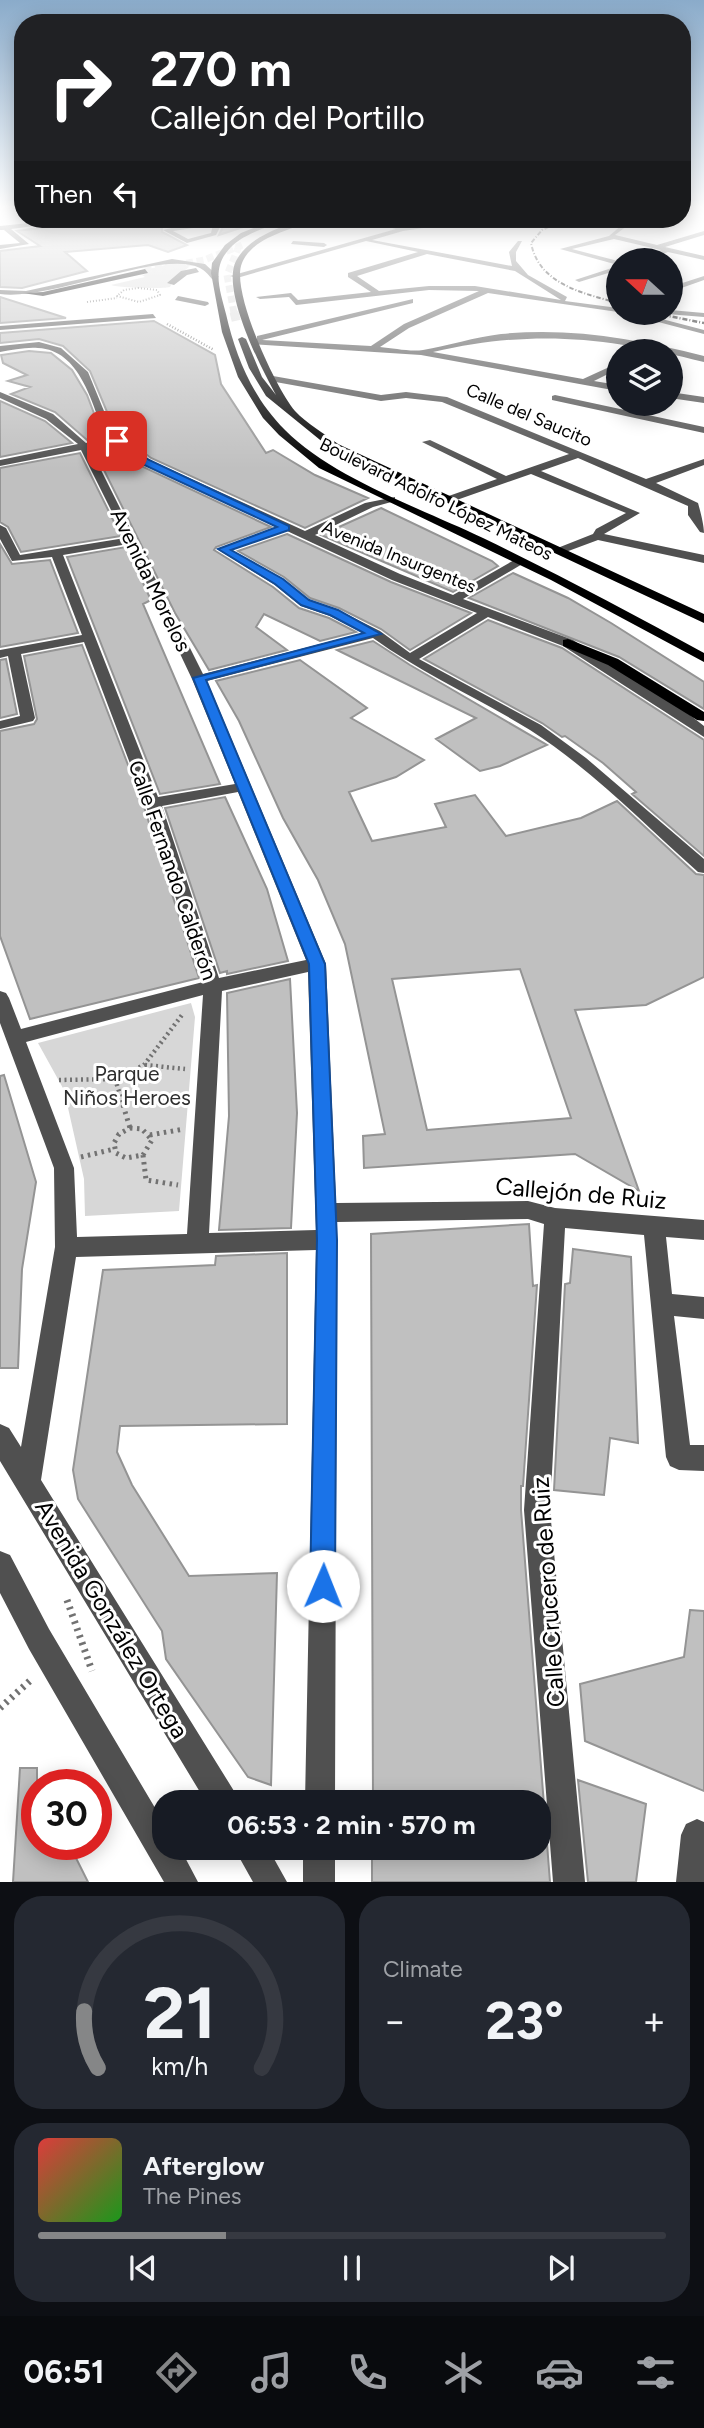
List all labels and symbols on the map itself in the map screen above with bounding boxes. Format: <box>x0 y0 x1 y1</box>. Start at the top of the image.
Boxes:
north arrow <box>606 248 682 326</box>
street label: Calle del Saucito <box>463 379 595 451</box>
pin <box>87 411 147 471</box>
street label: Boulevard Adolfo López Mateos <box>316 433 556 565</box>
street label: Avenida Morelos <box>106 504 196 656</box>
street label: Avenida Insurgentes <box>319 516 479 598</box>
street label: Calle Fernando Calderón <box>124 757 222 983</box>
park label: Parque Niños Heroes <box>63 1061 191 1110</box>
street label: Callejón de Ruiz <box>494 1171 668 1215</box>
street label: Calle Crucero de Ruiz <box>525 1476 571 1708</box>
street label: Avenida González Ortega <box>29 1494 195 1744</box>
position arrow <box>286 1549 360 1623</box>
speed limit sign: 30 <box>21 1769 112 1860</box>

